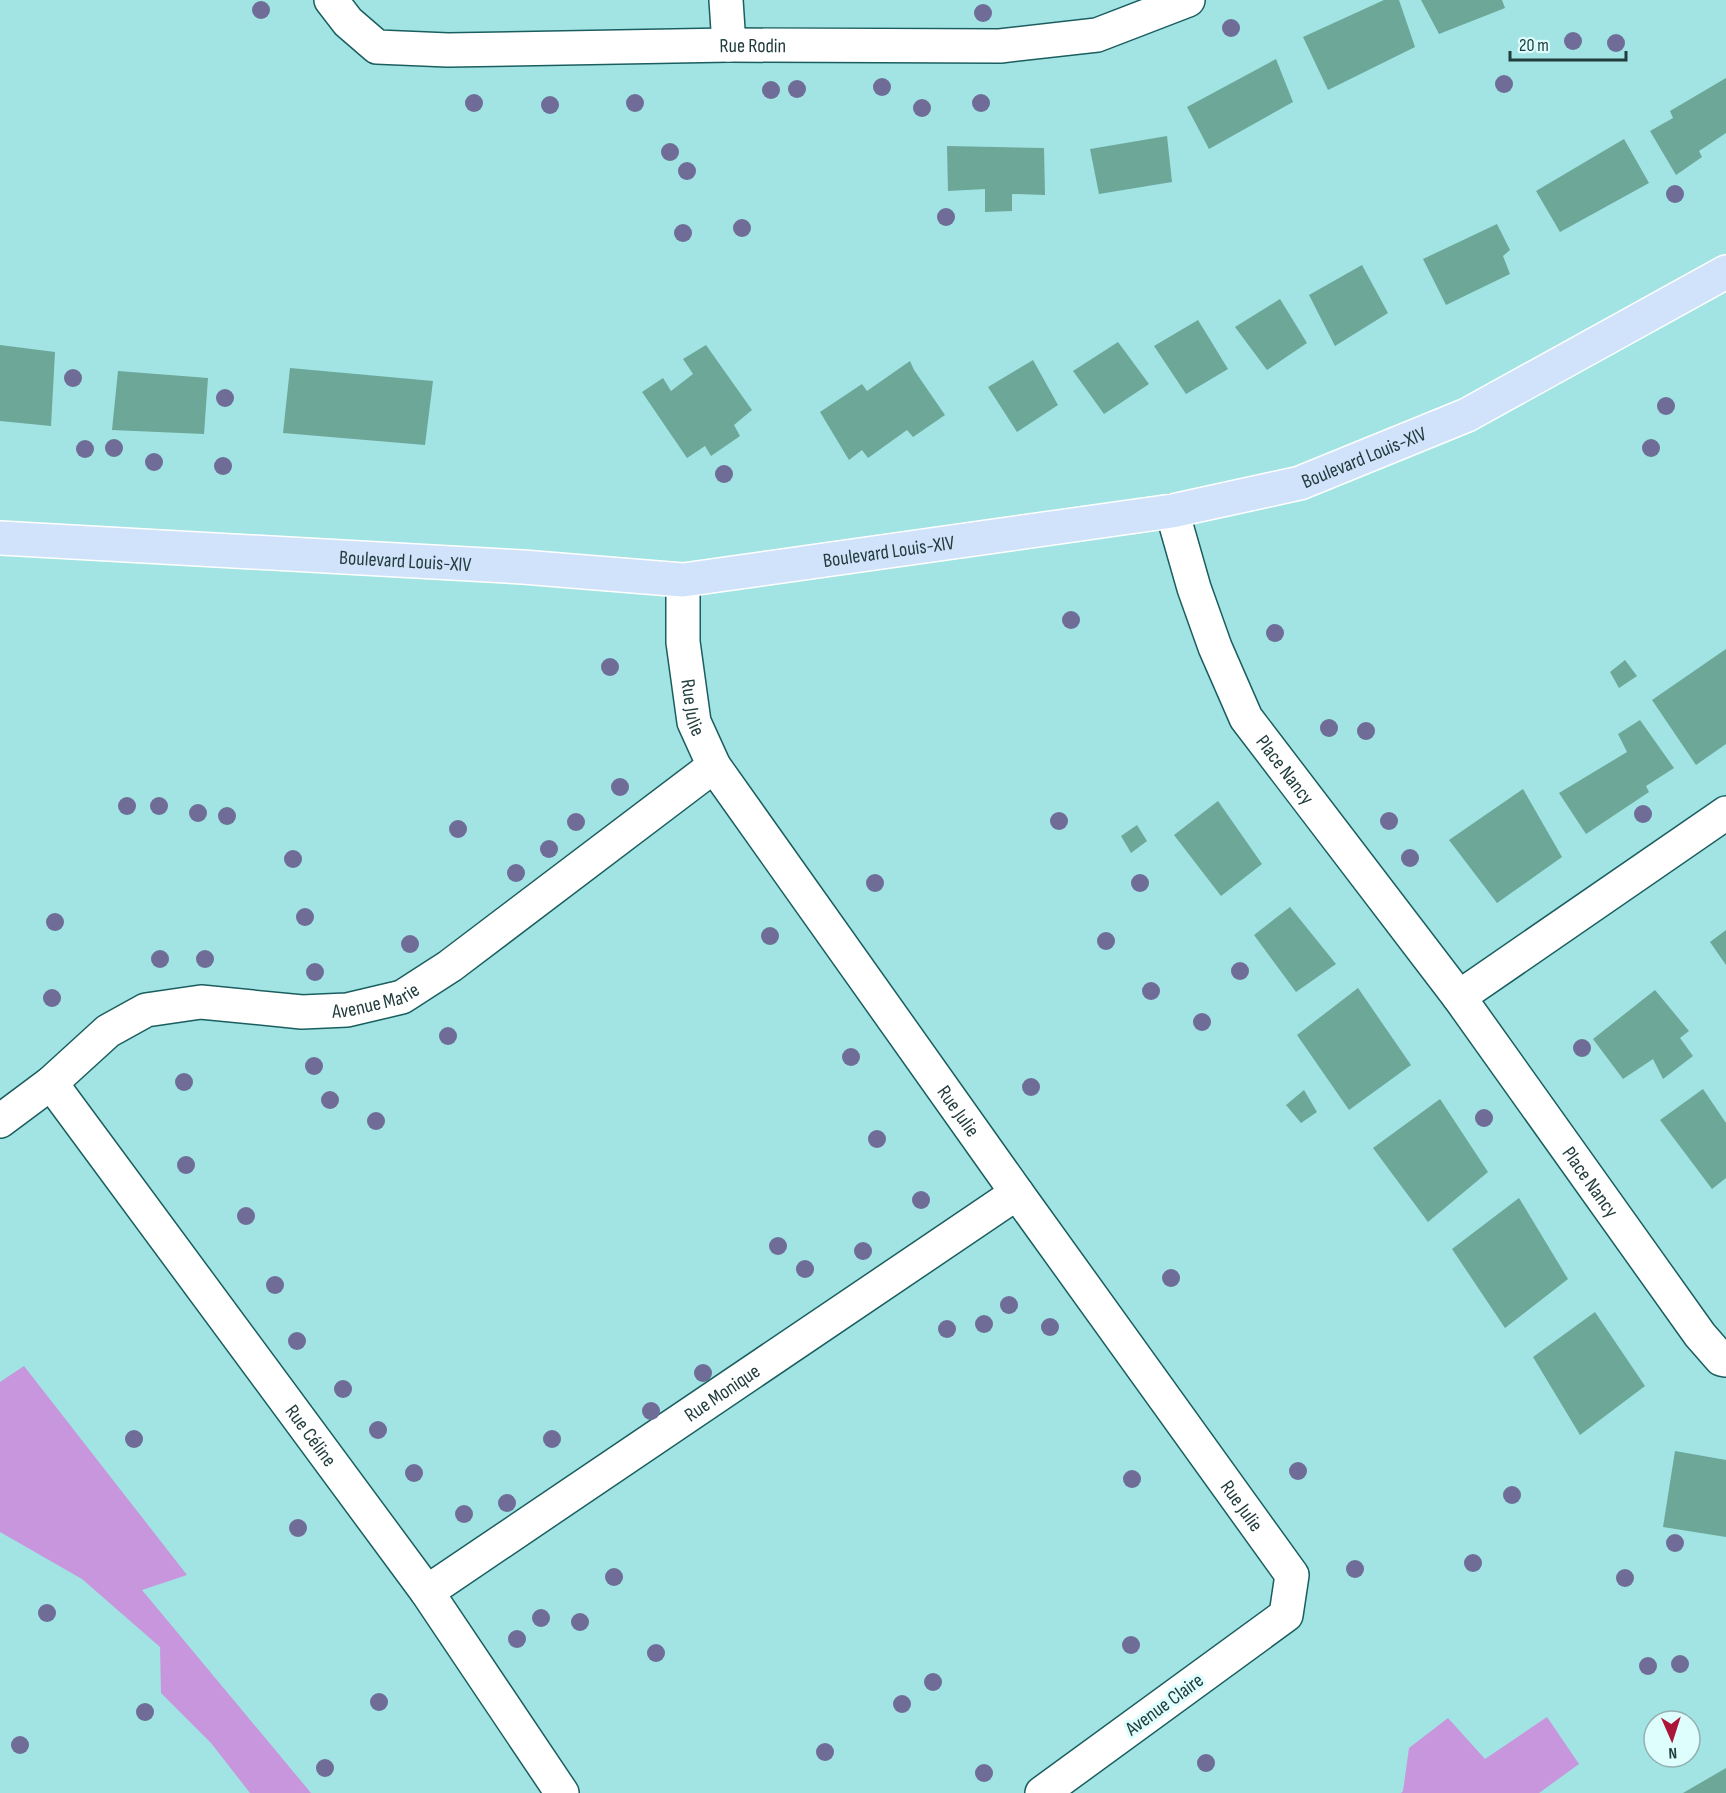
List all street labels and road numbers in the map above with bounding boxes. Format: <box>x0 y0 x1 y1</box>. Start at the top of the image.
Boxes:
street label: Rue Rodin <box>719 34 786 58</box>
street label: Boulevard Louis-XIV <box>1298 422 1430 494</box>
street label: Boulevard Louis-XIV <box>822 531 956 573</box>
street label: Boulevard Louis-XIV <box>339 546 472 577</box>
street label: Rue Julie <box>675 678 710 740</box>
street label: Place Nancy <box>1250 731 1319 810</box>
street label: Avenue Marie <box>331 978 424 1024</box>
street label: Rue Julie <box>932 1081 984 1142</box>
street label: Place Nancy <box>1557 1142 1623 1222</box>
street label: Rue Monique <box>680 1359 765 1427</box>
street label: Rue Céline <box>280 1400 341 1472</box>
street label: Rue Julie <box>1215 1476 1268 1537</box>
street label: Avenue Claire <box>1120 1669 1208 1742</box>

